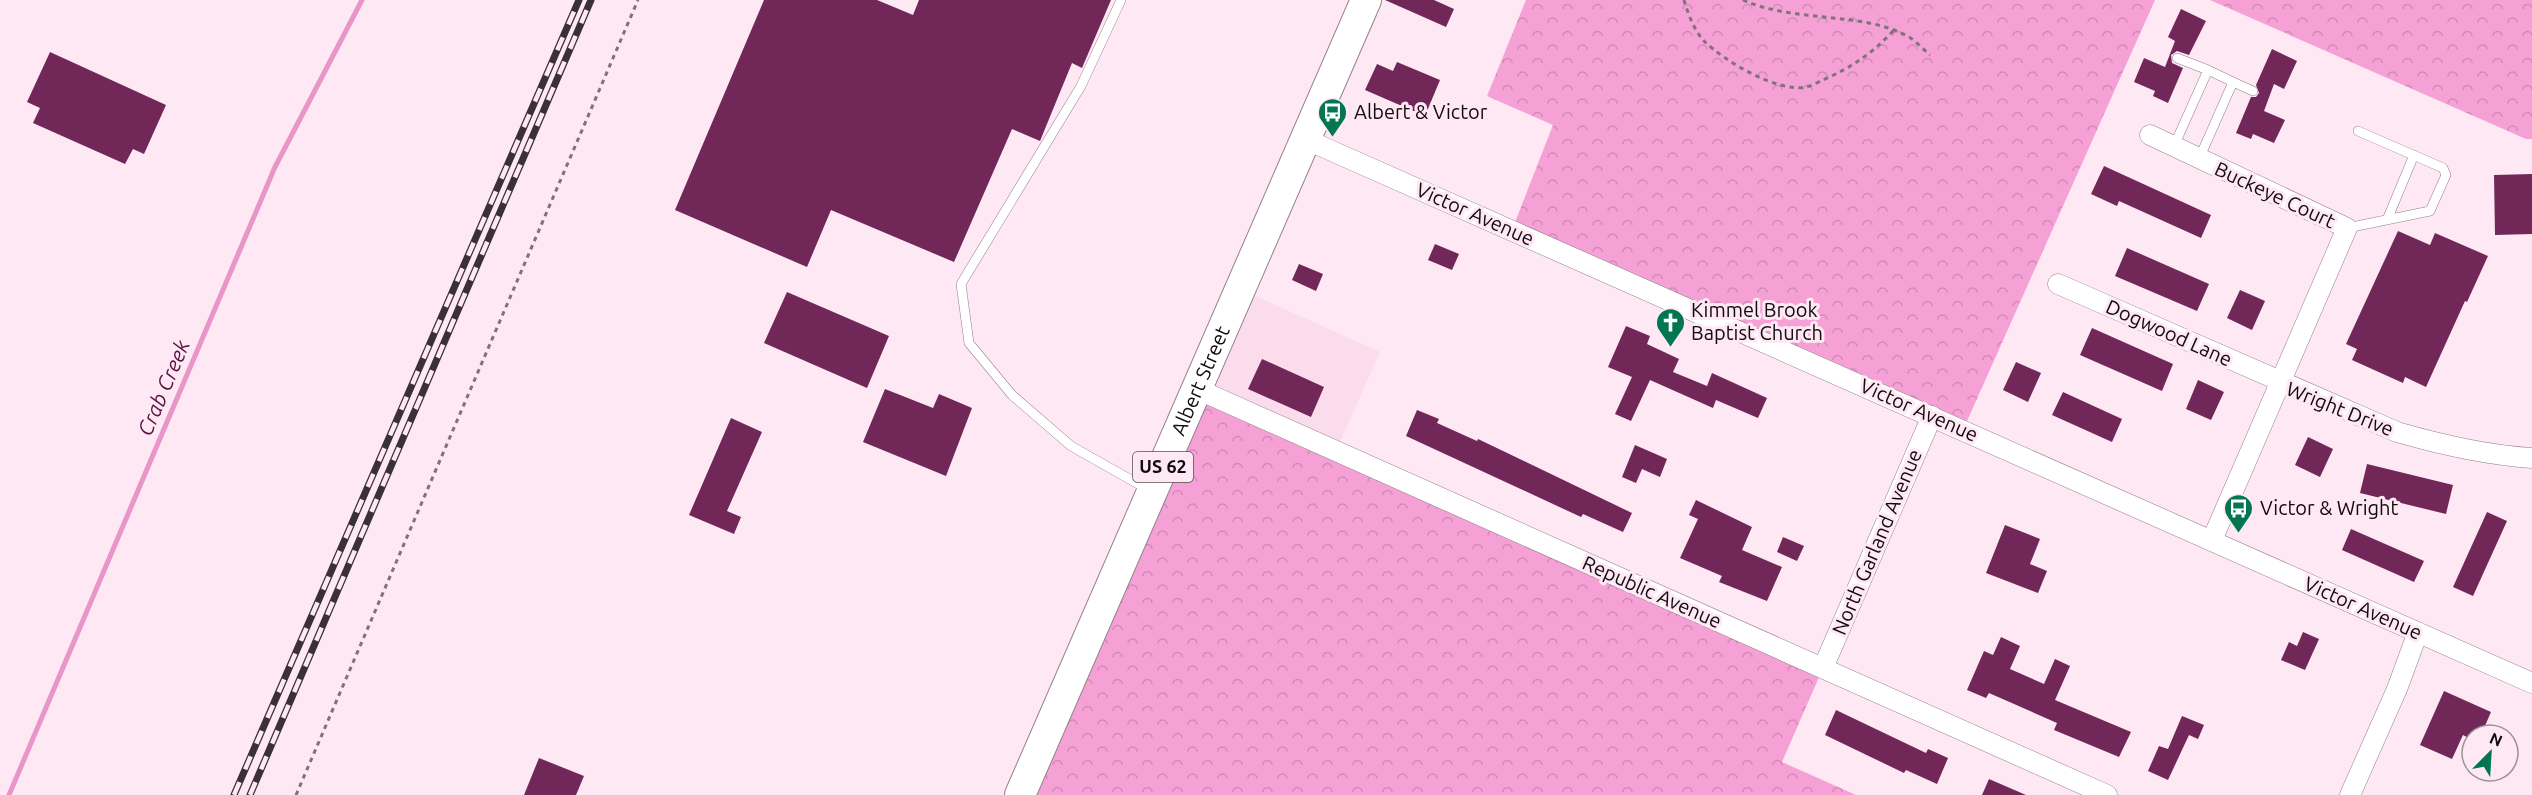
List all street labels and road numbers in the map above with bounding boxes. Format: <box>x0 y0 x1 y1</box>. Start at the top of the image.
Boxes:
street label: Buckeye Court <box>2211 157 2339 233</box>
street label: Victor Avenue <box>1413 177 1538 250</box>
street label: Dogwood Lane <box>2103 294 2236 371</box>
street label: Albert Street <box>1166 322 1234 439</box>
street label: Victor Avenue <box>1857 373 1982 446</box>
street label: Wright Drive <box>2283 377 2397 440</box>
street label: North Garland Avenue <box>1827 446 1926 638</box>
road number: US 62 <box>1133 452 1193 482</box>
street label: Republic Avenue <box>1579 551 1725 632</box>
street label: Victor Avenue <box>2301 571 2426 644</box>

